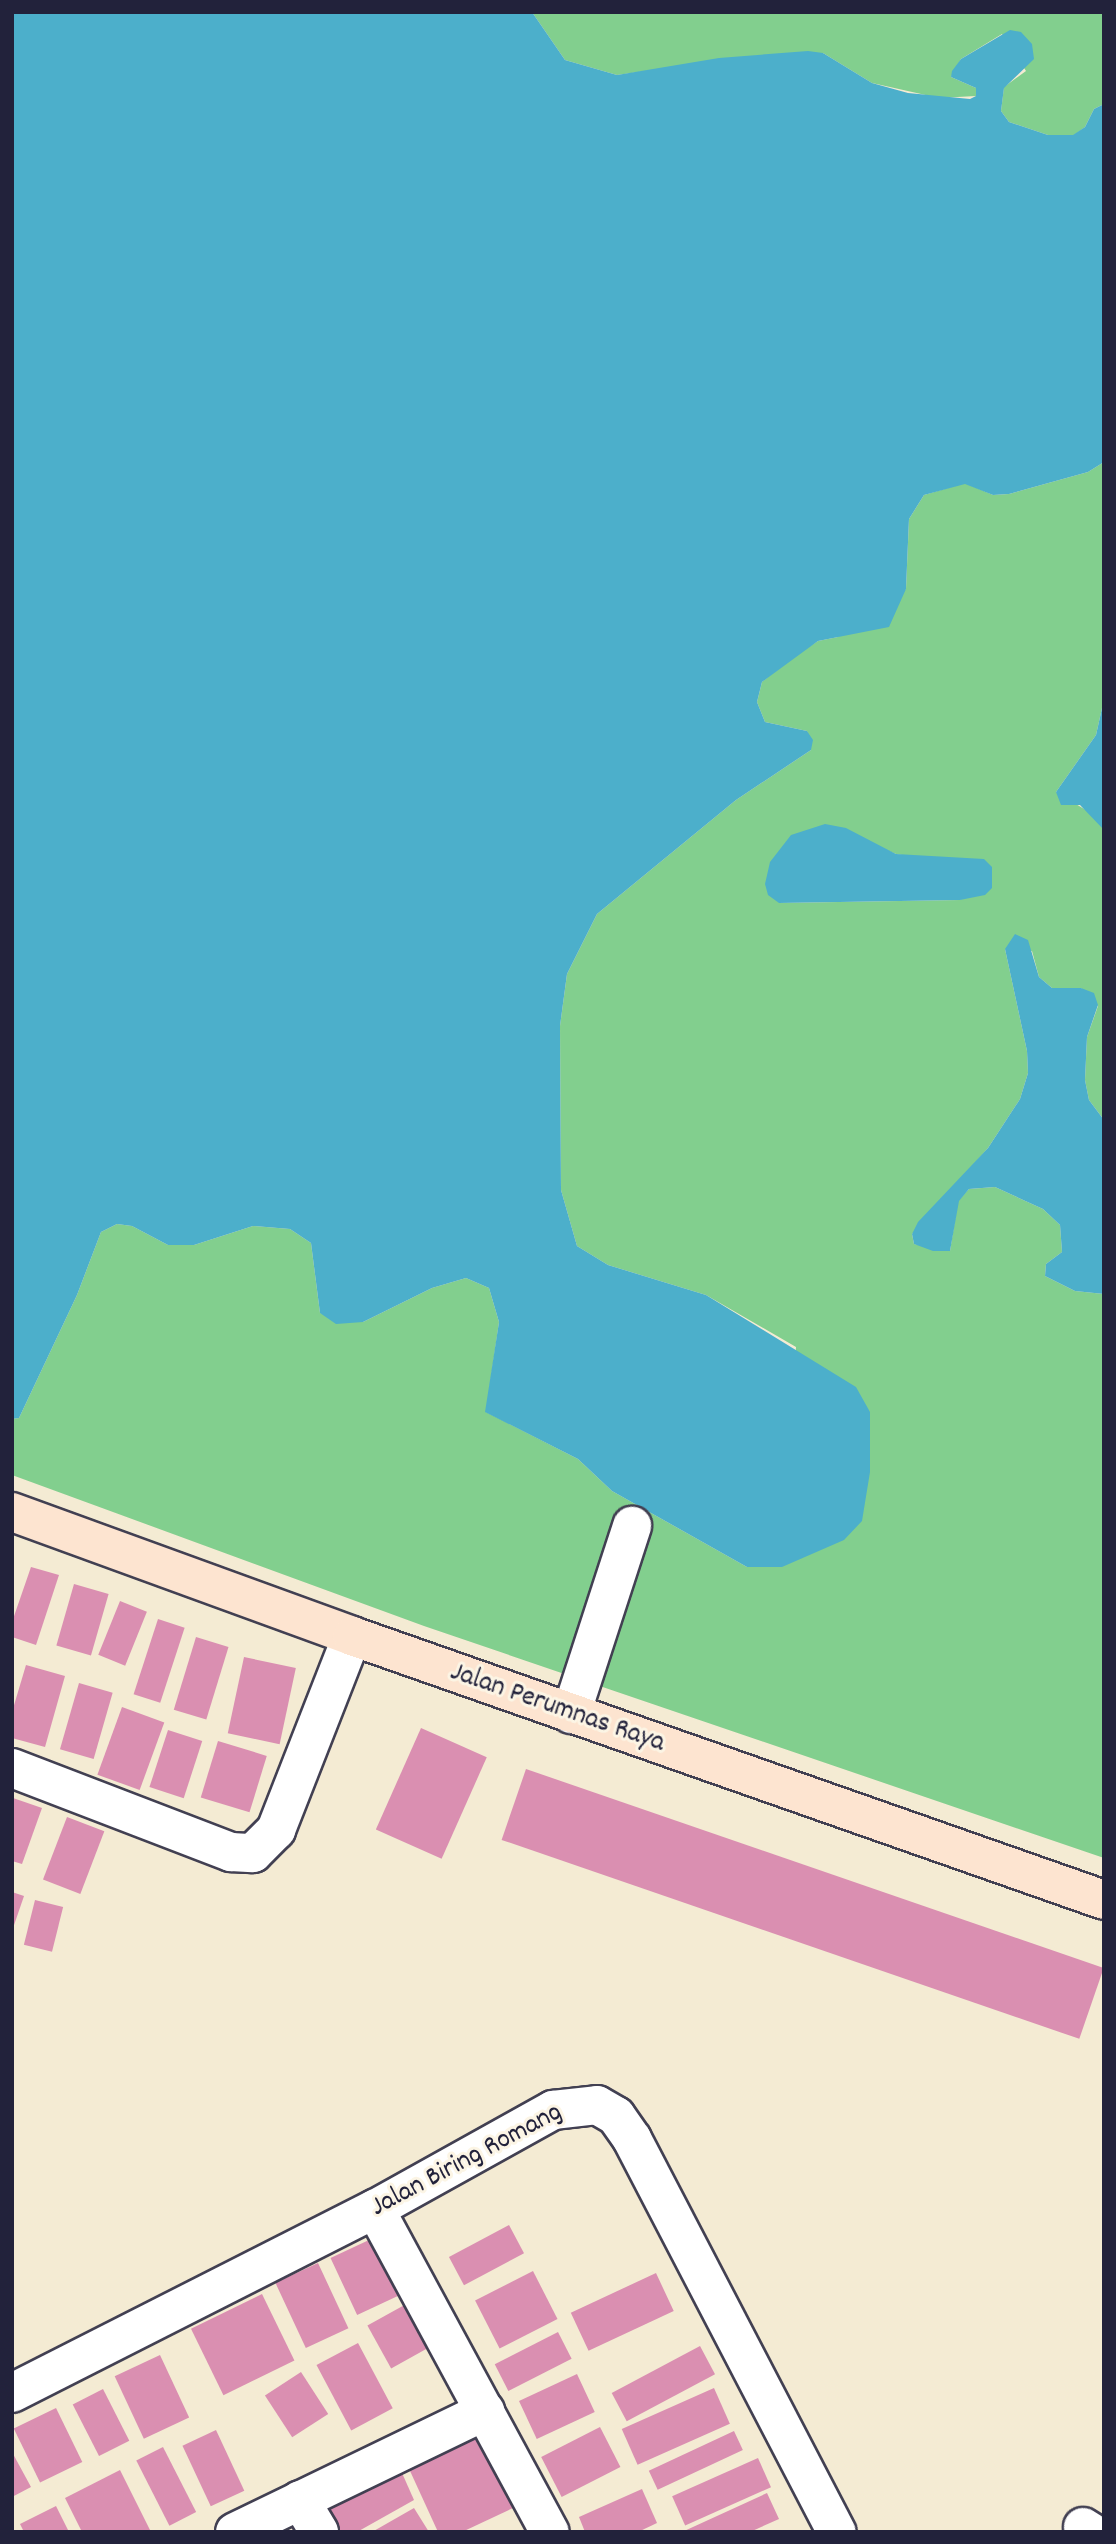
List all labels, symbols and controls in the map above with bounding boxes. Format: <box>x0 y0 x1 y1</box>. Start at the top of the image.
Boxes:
street label: Jalan Perumnas Raya <box>445 1657 669 1761</box>
street label: Jalan Biring Romang <box>366 2096 568 2226</box>

